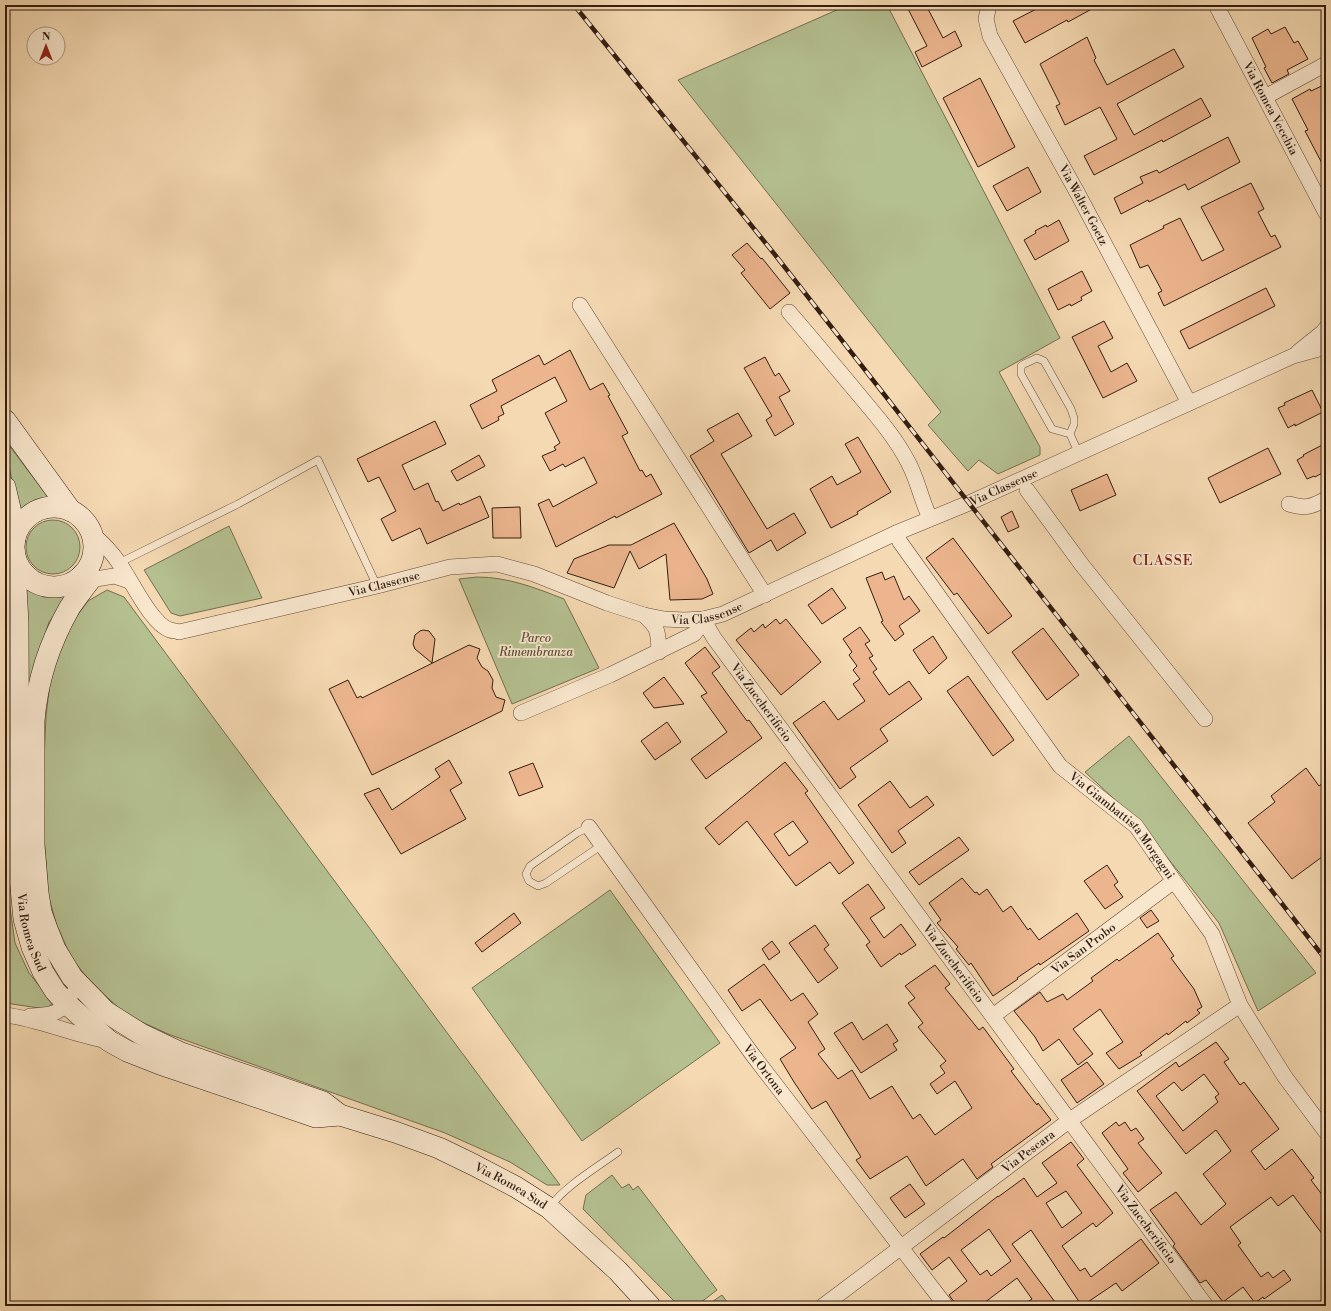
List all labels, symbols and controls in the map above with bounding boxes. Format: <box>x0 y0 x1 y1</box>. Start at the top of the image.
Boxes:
north arrow <box>26 26 66 66</box>
text: N <box>42 30 51 44</box>
street label: Via Romea Vecchia <box>1239 59 1301 159</box>
street label: Via Walter Goetz <box>1055 161 1111 249</box>
street label: Via Classense <box>966 466 1040 510</box>
district label: CLASSE <box>1133 552 1193 570</box>
street label: Via Classense <box>346 568 422 601</box>
street label: Via Classense <box>670 599 745 628</box>
park label: Parco Rimembranza <box>498 631 573 660</box>
street label: Via Zuccherificio <box>727 660 795 745</box>
street label: Via Giambattista Morgagni <box>1065 769 1178 882</box>
street label: Via Romea Sud <box>13 892 49 974</box>
street label: Via San Probo <box>1048 920 1119 978</box>
street label: Via Zuccherificio <box>919 921 987 1006</box>
street label: Via Ortona <box>739 1041 788 1099</box>
street label: Via Pescara <box>998 1126 1059 1177</box>
street label: Via Romea Sud <box>471 1159 550 1213</box>
street label: Via Zuccherificio <box>1111 1181 1179 1267</box>

